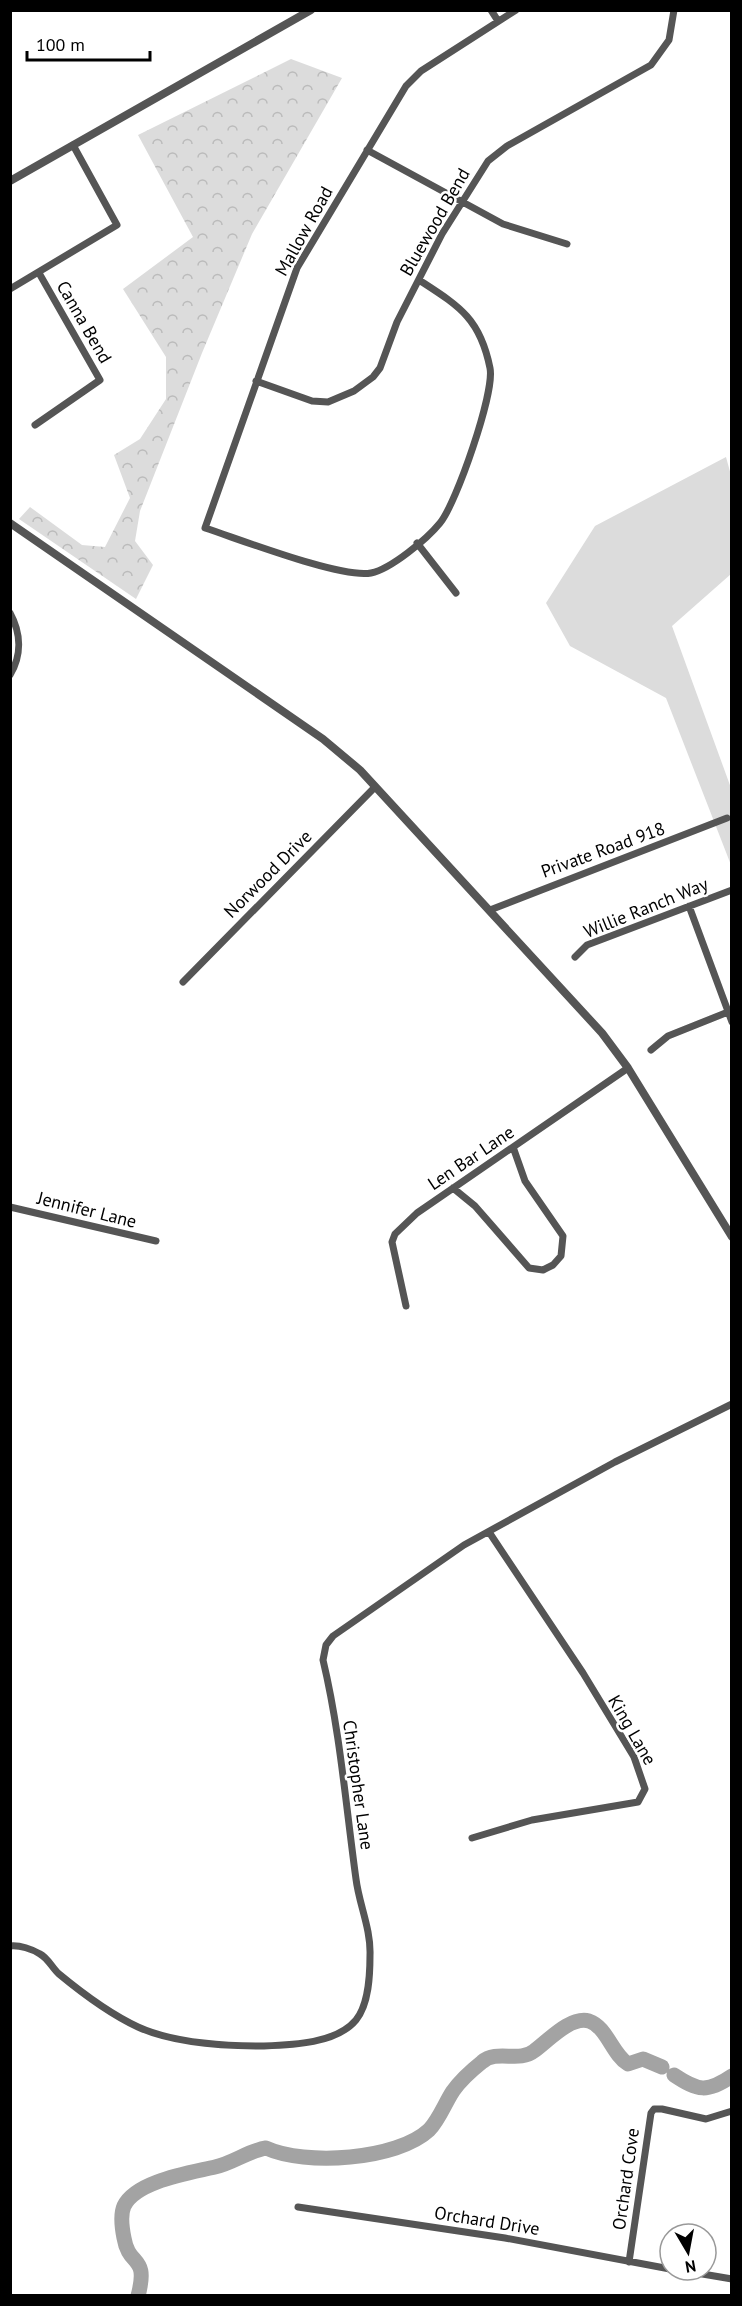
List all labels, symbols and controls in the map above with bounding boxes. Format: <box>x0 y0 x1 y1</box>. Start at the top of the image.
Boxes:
scale bar <box>27 24 150 62</box>
text: 100 m <box>36 33 85 56</box>
street label: Bluewood Bend <box>395 164 475 280</box>
street label: Mallow Road <box>270 182 338 280</box>
street label: Canna Bend <box>52 276 117 367</box>
street label: Private Road 918 <box>538 816 668 883</box>
street label: Norwood Drive <box>219 825 316 922</box>
street label: Willie Ranch Way <box>580 872 712 943</box>
street label: Len Bar Lane <box>423 1120 518 1195</box>
street label: Jennifer Lane <box>34 1186 139 1233</box>
street label: King Lane <box>603 1691 662 1769</box>
street label: Christopher Lane <box>338 1719 379 1851</box>
street label: Orchard Cove <box>607 2127 644 2231</box>
street label: Orchard Drive <box>433 2201 541 2240</box>
north arrow <box>658 2222 718 2282</box>
text: N <box>684 2256 698 2278</box>

